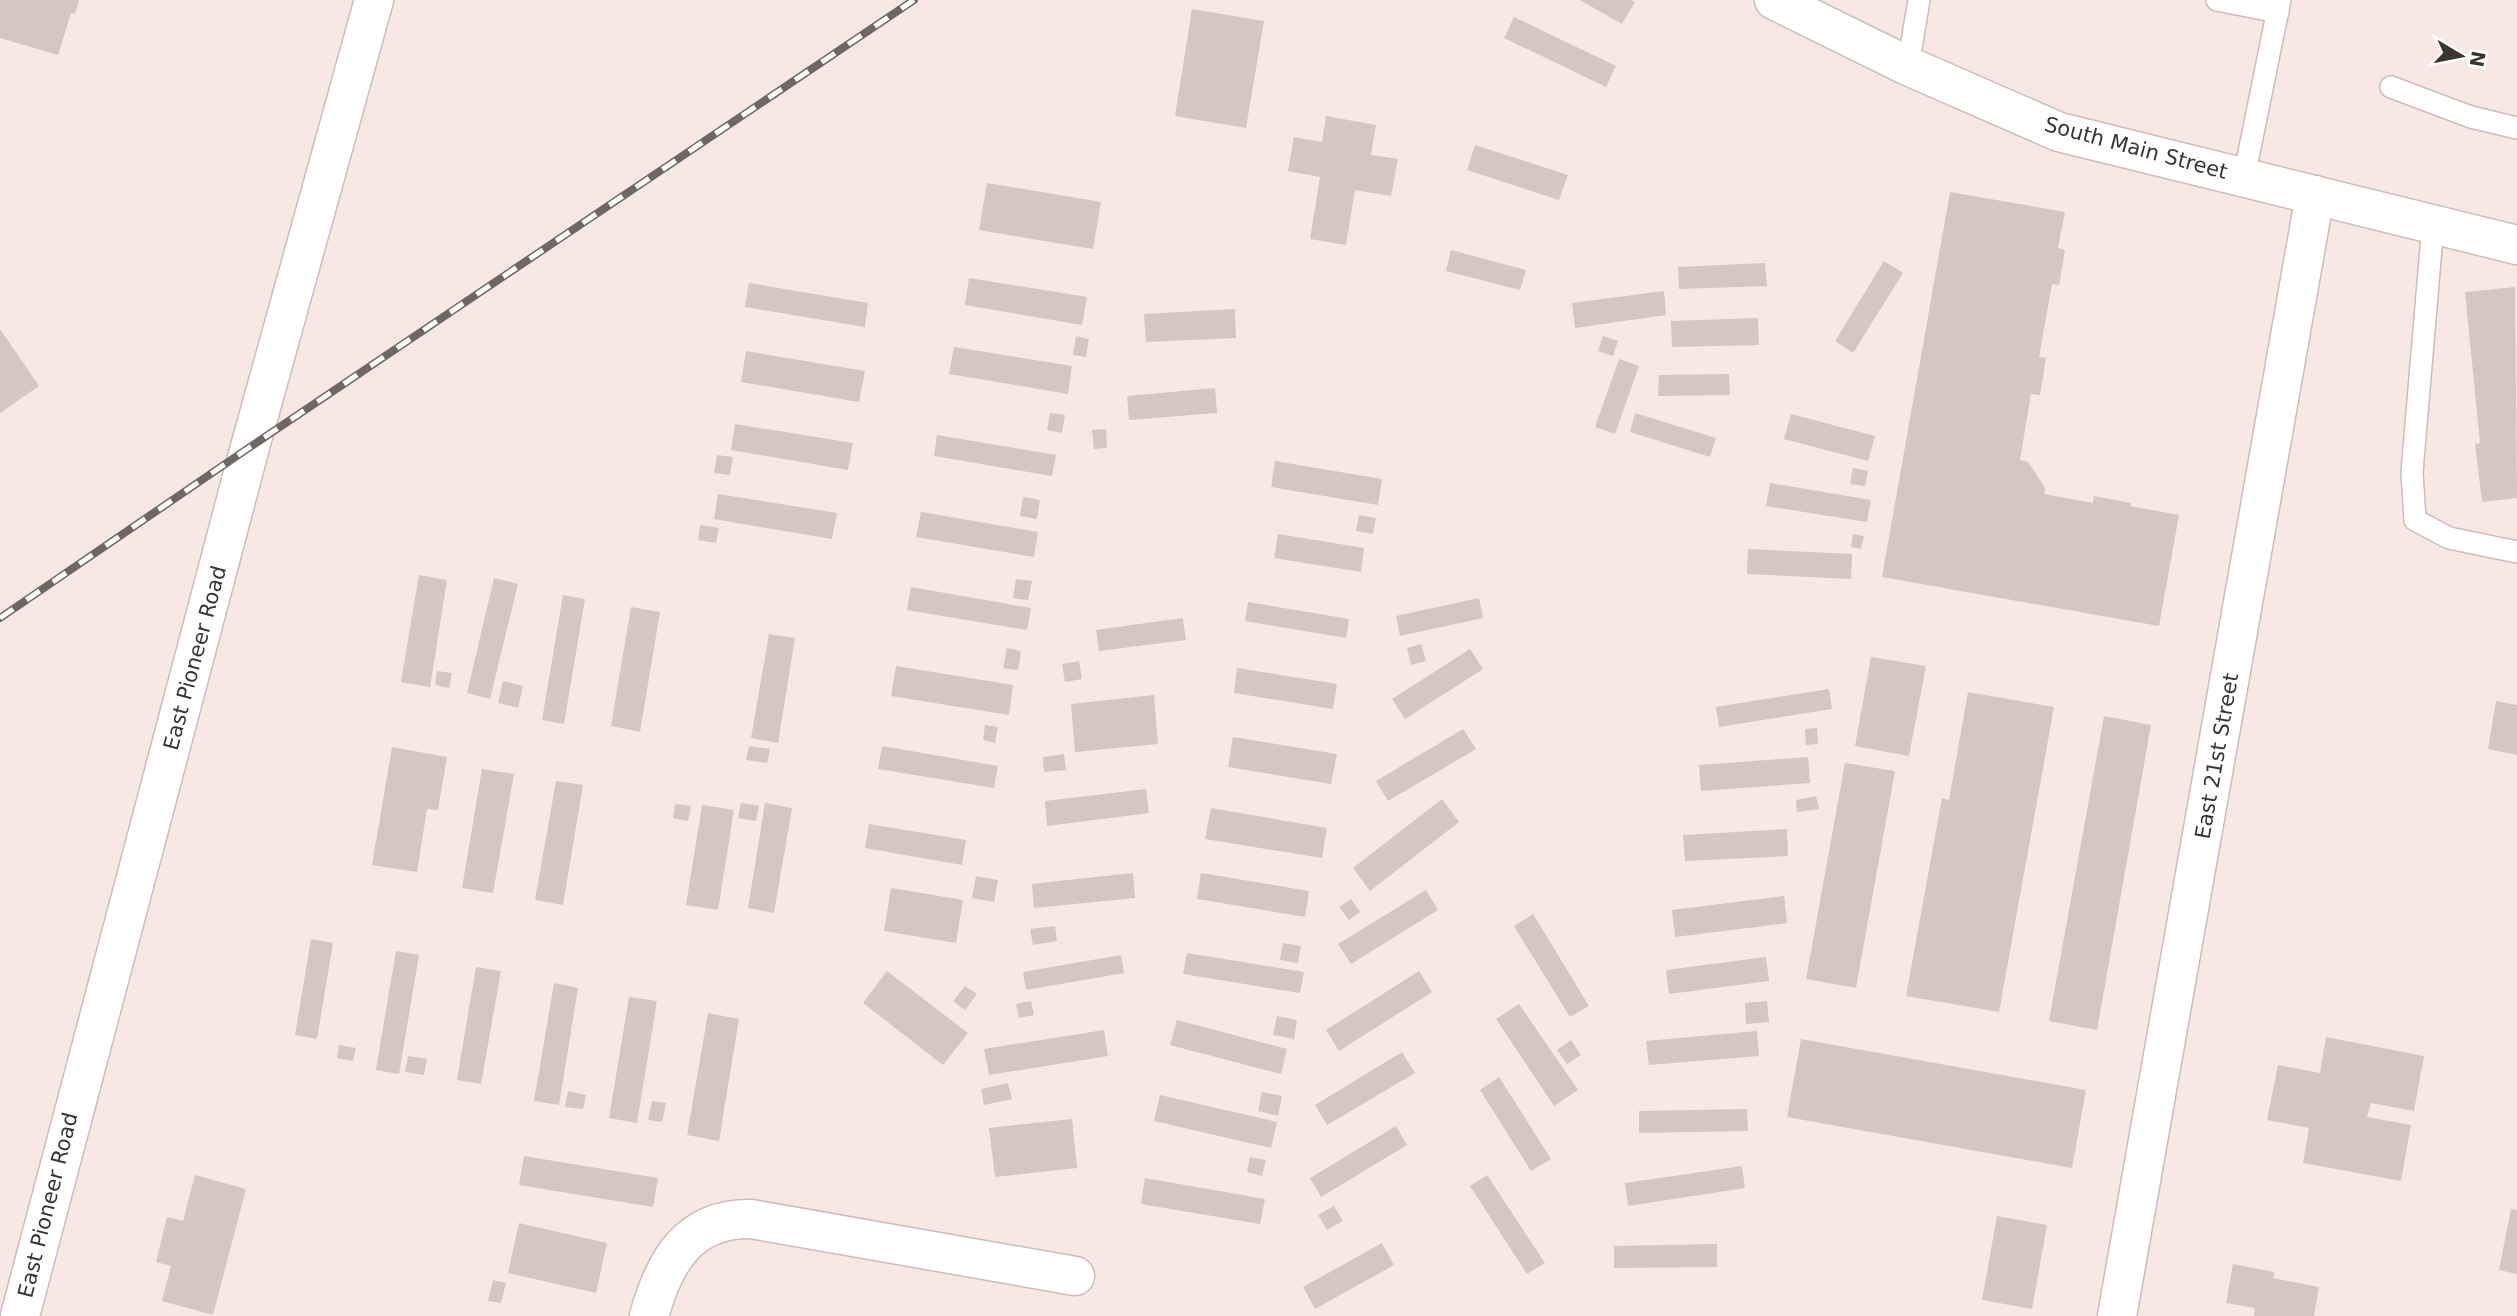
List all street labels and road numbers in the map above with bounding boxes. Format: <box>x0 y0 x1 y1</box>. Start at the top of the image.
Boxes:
street label: South Main Street <box>2042 112 2230 184</box>
street label: East Pioneer Road <box>159 563 231 753</box>
street label: East 21st Street <box>2191 671 2243 841</box>
street label: East Pioneer Road <box>13 1110 83 1300</box>

